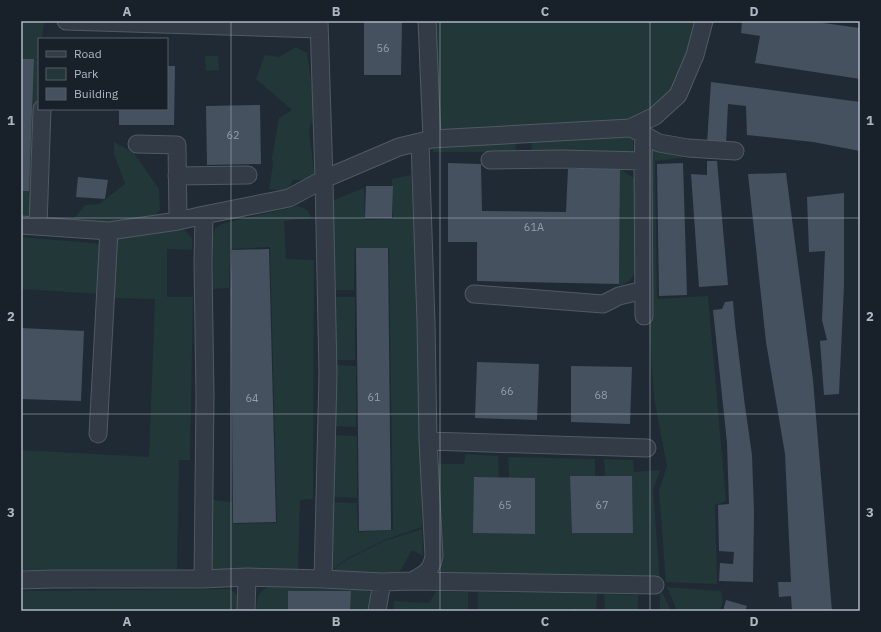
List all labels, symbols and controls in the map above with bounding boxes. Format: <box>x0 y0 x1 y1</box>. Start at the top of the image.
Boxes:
text: A <box>123 3 132 20</box>
text: B <box>332 3 341 20</box>
text: C <box>541 3 550 20</box>
text: D <box>749 3 759 20</box>
legend <box>38 38 168 110</box>
house number: 56 <box>376 41 390 55</box>
text: Road <box>74 46 102 61</box>
text: Park <box>74 66 99 81</box>
text: Building <box>74 86 119 101</box>
text: 1 <box>7 112 15 129</box>
text: 1 <box>866 112 874 129</box>
house number: 62 <box>226 128 240 142</box>
house number: 61А <box>524 220 544 234</box>
text: 2 <box>7 308 15 325</box>
text: 2 <box>866 308 874 325</box>
house number: 66 <box>500 384 514 398</box>
house number: 68 <box>594 388 608 402</box>
house number: 61 <box>367 390 381 404</box>
house number: 64 <box>245 391 259 405</box>
house number: 65 <box>498 498 512 512</box>
house number: 67 <box>595 498 609 512</box>
text: 3 <box>7 504 15 521</box>
text: 3 <box>866 504 874 521</box>
text: A <box>123 613 132 630</box>
text: B <box>332 613 341 630</box>
text: C <box>541 613 550 630</box>
text: D <box>749 613 759 630</box>

